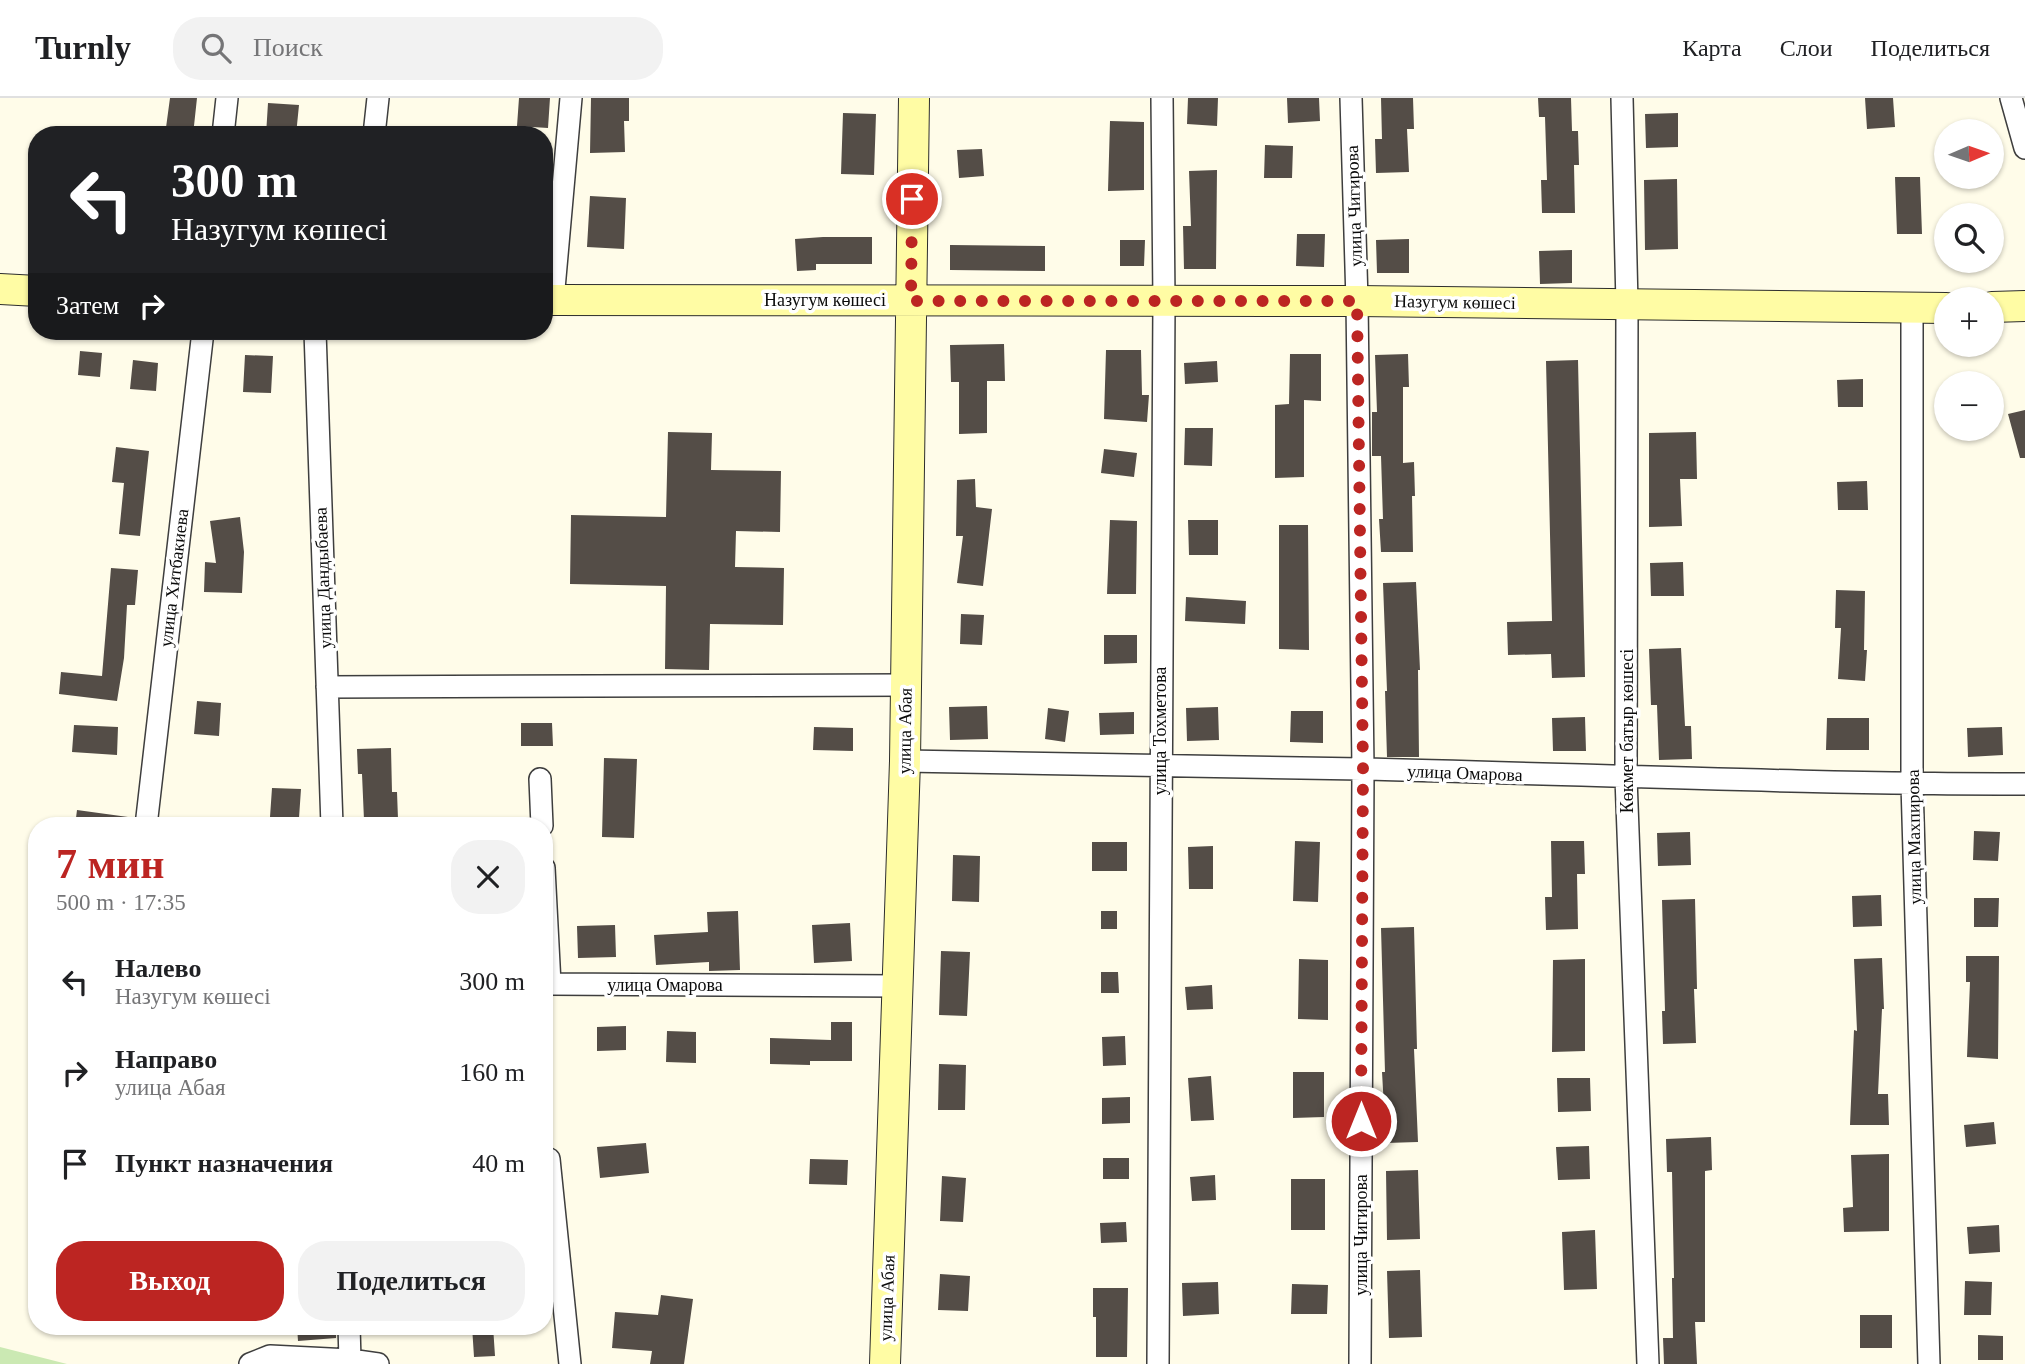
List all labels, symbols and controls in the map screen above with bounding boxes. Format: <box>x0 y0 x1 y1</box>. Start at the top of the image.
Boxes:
search box <box>173 17 663 80</box>
icon: search <box>197 29 235 67</box>
text: Turnly <box>35 30 131 66</box>
text: Поиск <box>253 33 323 62</box>
text: Карта <box>1682 35 1742 61</box>
text: Слои <box>1780 35 1833 61</box>
text: Поделиться <box>1871 35 1990 61</box>
north arrow <box>1934 119 2004 189</box>
map controls <box>1934 119 2004 441</box>
street label: улица Чигирова <box>1342 145 1366 267</box>
text: 300 m <box>171 153 298 208</box>
icon: left <box>56 154 147 245</box>
pin <box>882 169 942 229</box>
icon: arrive <box>893 180 931 218</box>
button: search <box>1934 203 2004 273</box>
text: Назугум көшесі <box>171 211 388 247</box>
icon: right <box>133 287 171 325</box>
button: + <box>1934 287 2004 357</box>
street label: Назугум көшесі <box>764 290 886 310</box>
text: Затем <box>56 291 119 320</box>
street label: Назугум көшесі <box>1394 291 1516 313</box>
button: − <box>1934 371 2004 441</box>
street label: улица Дандыбаева <box>311 507 335 649</box>
street label: улица Хитбакиева <box>156 508 192 648</box>
street label: Көкмет батыр көшесі <box>1617 649 1637 813</box>
street label: улица Тохметова <box>1150 667 1170 795</box>
street label: улица Абая <box>894 688 916 774</box>
street label: улица Омарова <box>1407 761 1523 785</box>
street label: улица Махпирова <box>1903 769 1925 905</box>
button: close <box>451 840 525 914</box>
text: 7 мин <box>56 841 165 887</box>
text: 500 m · 17:35 <box>56 890 186 915</box>
text: Налево <box>115 954 201 983</box>
icon: left <box>56 963 94 1001</box>
text: 300 m <box>459 967 525 996</box>
street label: улица Омарова <box>607 975 723 995</box>
text: Назугум көшесі <box>115 984 271 1009</box>
text: Направо <box>115 1045 217 1074</box>
icon: right <box>56 1054 94 1092</box>
text: 160 m <box>459 1058 525 1087</box>
text: улица Абая <box>115 1075 225 1100</box>
position arrow <box>1324 1084 1398 1158</box>
icon: arrive <box>56 1145 94 1183</box>
text: Пункт назначения <box>115 1149 333 1178</box>
text: 40 m <box>472 1149 525 1178</box>
street label: улица Чигирова <box>1351 1174 1371 1296</box>
button: Выход <box>56 1241 284 1321</box>
button: Поделиться <box>298 1241 525 1321</box>
street label: улица Абая <box>875 1254 899 1342</box>

